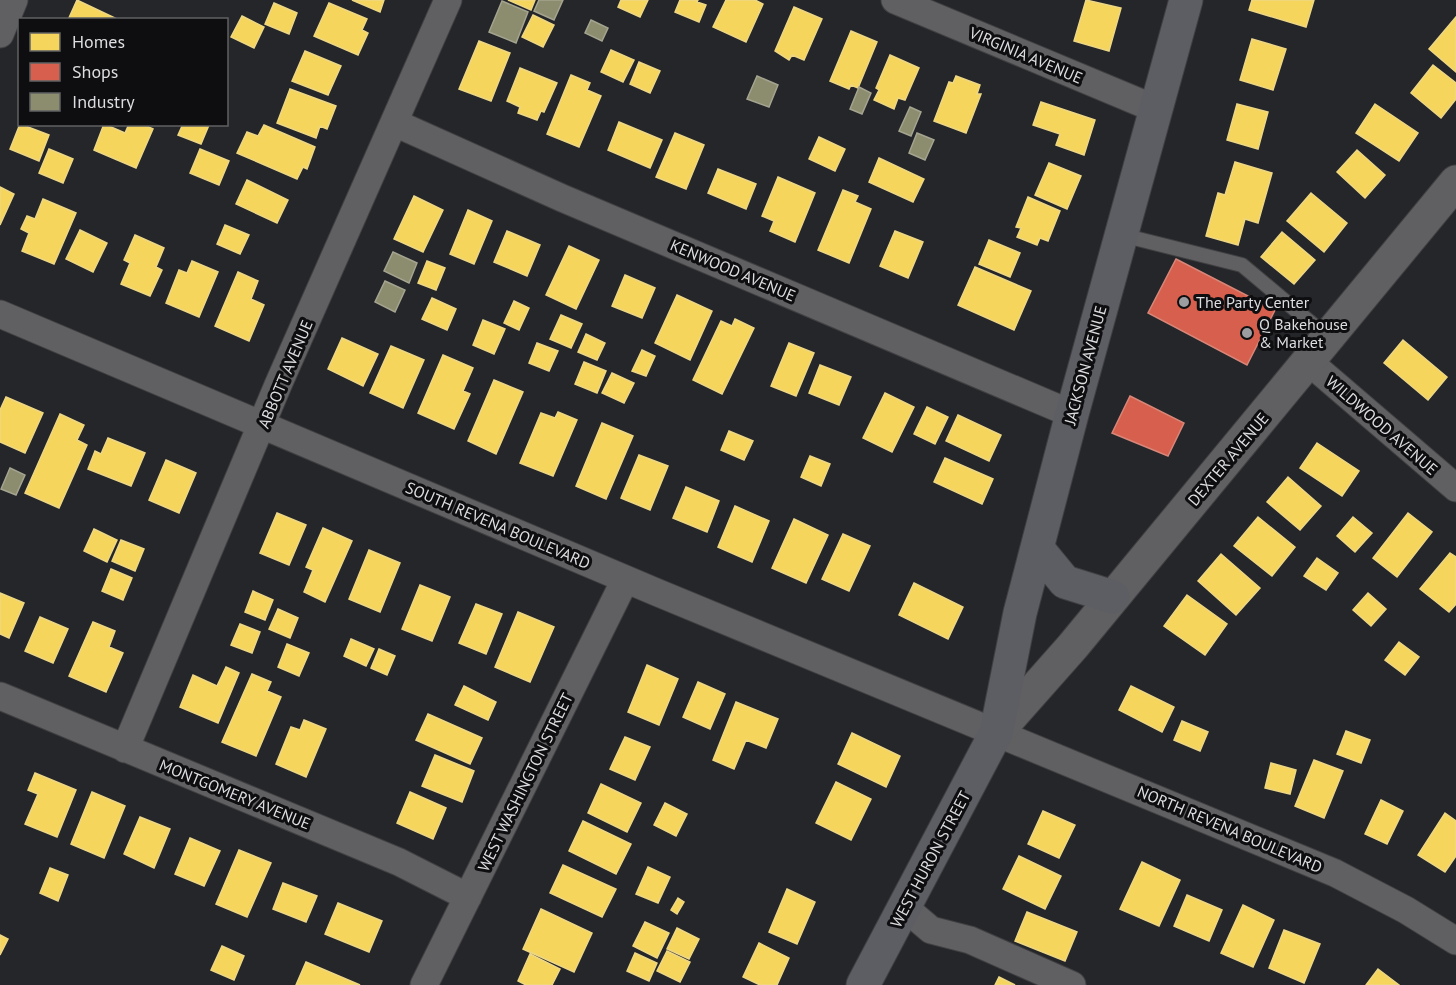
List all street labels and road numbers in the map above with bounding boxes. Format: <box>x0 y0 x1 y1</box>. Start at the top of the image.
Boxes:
street label: VIRGINIA AVENUE <box>965 22 1086 88</box>
street label: KENWOOD AVENUE <box>667 235 799 305</box>
street label: JACKSON AVENUE <box>1059 303 1111 428</box>
street label: ABBOTT AVENUE <box>253 317 317 431</box>
street label: WILDWOOD AVENUE <box>1322 371 1442 479</box>
street label: DEXTER AVENUE <box>1183 408 1273 510</box>
street label: SOUTH REVENA BOULEVARD <box>403 477 593 573</box>
street label: WEST WASHINGTON STREET <box>473 689 577 875</box>
street label: MONTGOMERY AVENUE <box>156 754 314 834</box>
street label: NORTH REVENA BOULEVARD <box>1135 781 1325 877</box>
street label: WEST HURON STREET <box>886 787 975 931</box>

